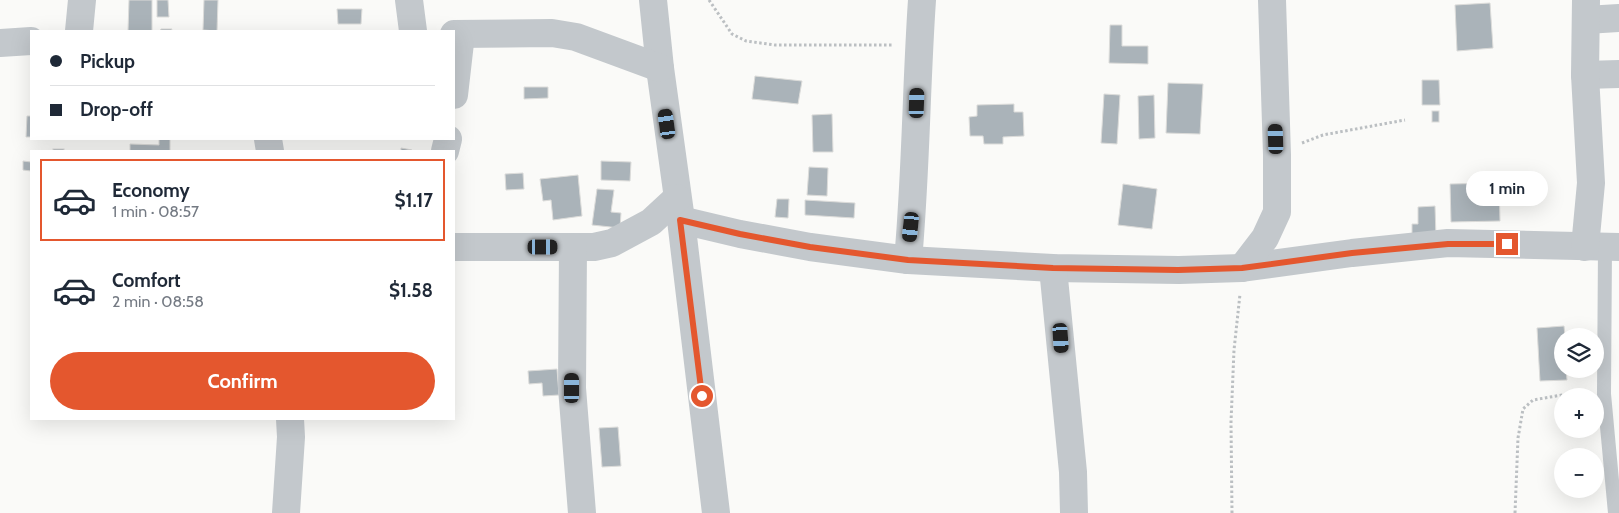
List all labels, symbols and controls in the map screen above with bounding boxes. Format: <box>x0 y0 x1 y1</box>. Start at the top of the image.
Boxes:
text: Pickup <box>80 50 135 73</box>
car <box>908 88 925 118</box>
text: Drop-off <box>80 98 153 121</box>
car <box>657 108 676 140</box>
car <box>1267 124 1284 154</box>
callout: 1 min <box>1466 172 1548 206</box>
icon: car <box>52 178 97 223</box>
text: Economy <box>112 179 190 202</box>
text: 1 min <box>1489 179 1525 198</box>
text: $1.17 <box>394 189 433 212</box>
text: 1 min · 08:57 <box>112 202 199 221</box>
car <box>901 211 920 243</box>
route end <box>1496 233 1518 255</box>
car <box>528 240 558 255</box>
icon: car <box>52 268 97 313</box>
text: Comfort <box>112 269 181 292</box>
text: $1.58 <box>389 279 433 302</box>
text: 2 min · 08:58 <box>112 292 204 311</box>
car <box>1052 323 1069 353</box>
map controls <box>1554 328 1604 498</box>
button: layers <box>1554 328 1604 378</box>
button: Confirm <box>50 352 435 410</box>
car <box>564 373 579 403</box>
route start <box>691 385 713 407</box>
button: + <box>1554 388 1604 438</box>
button: − <box>1554 448 1604 498</box>

